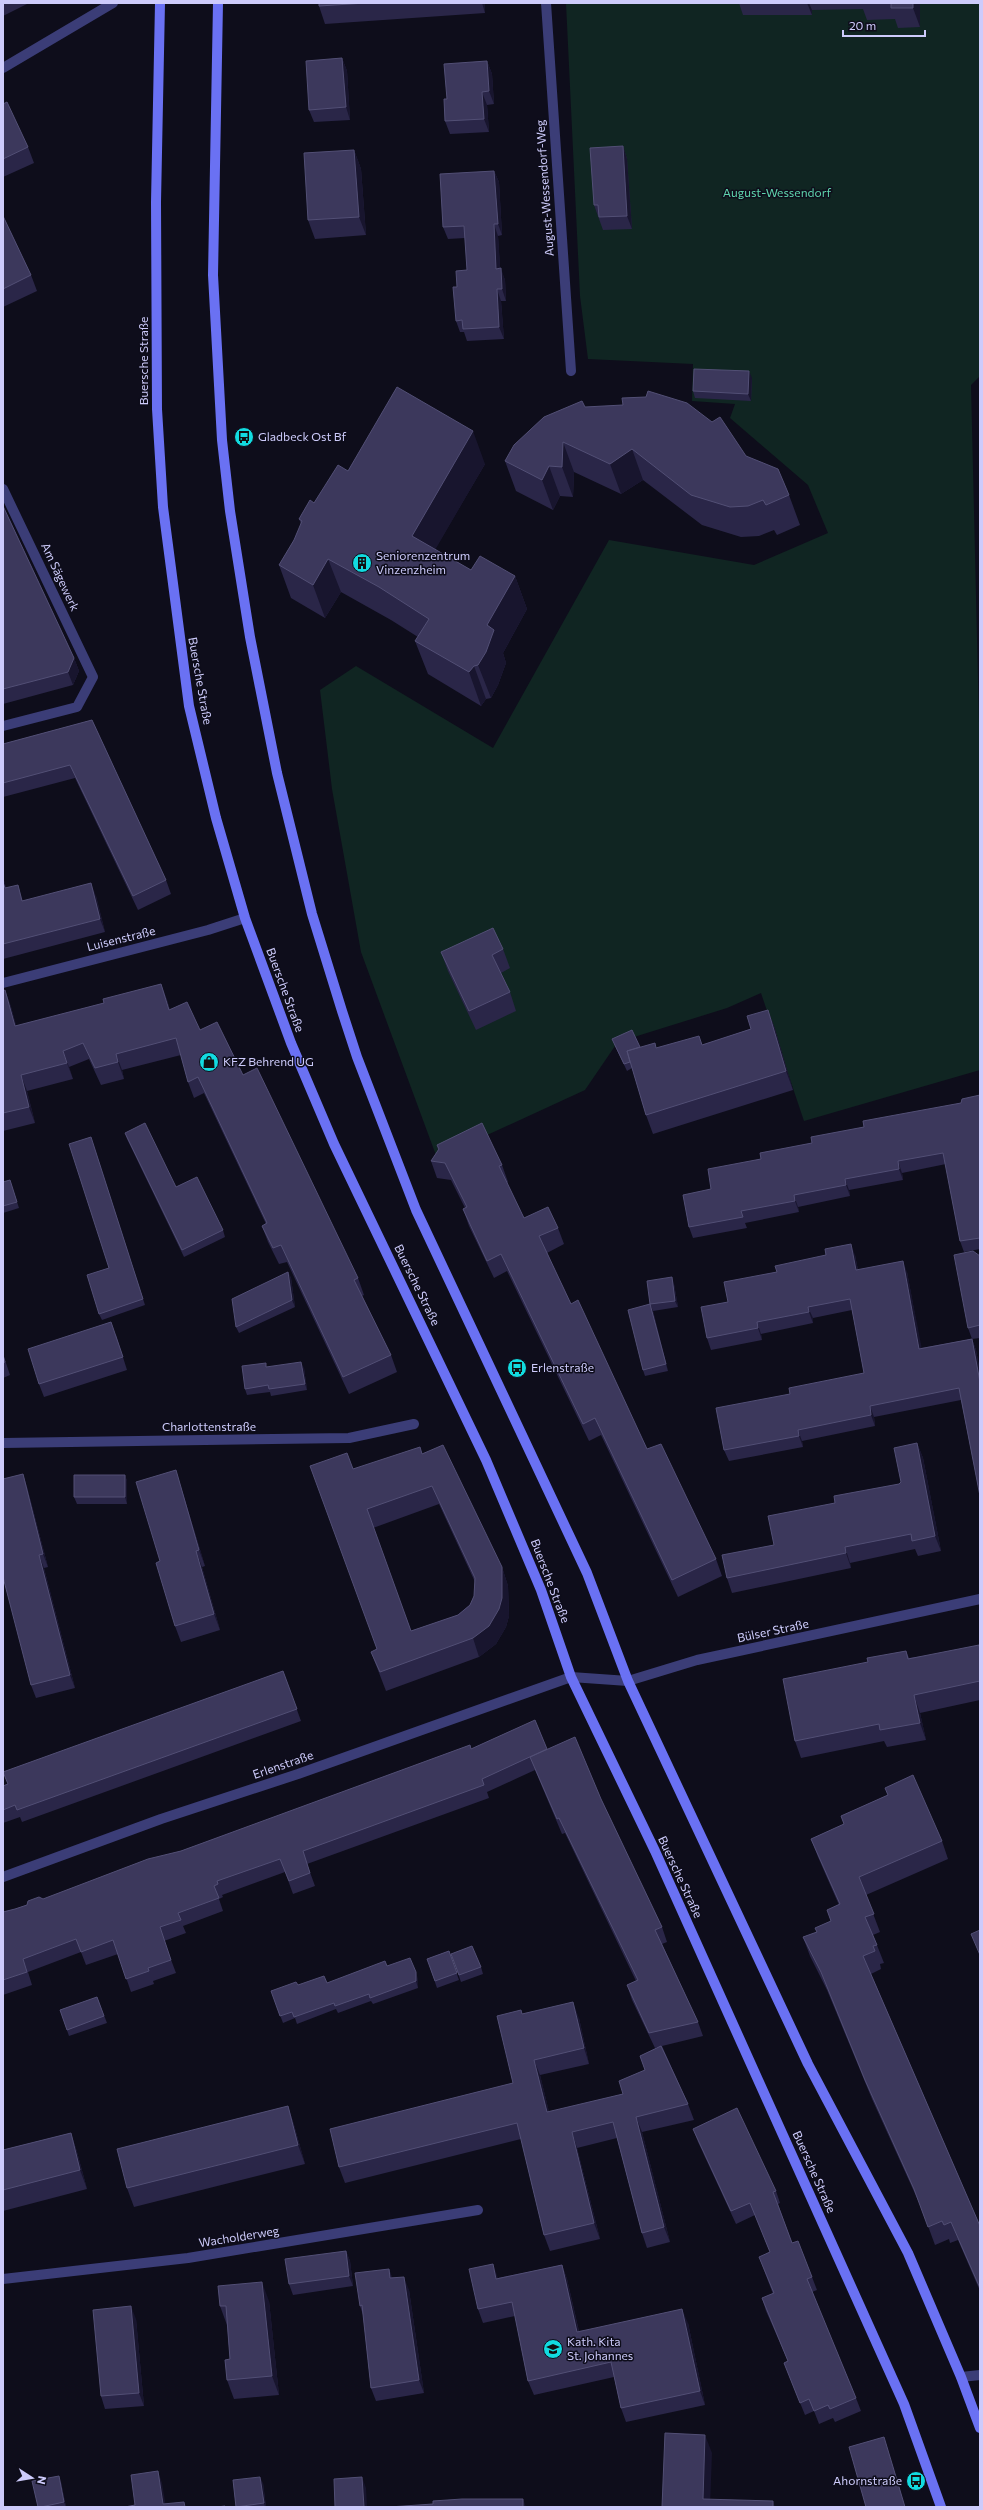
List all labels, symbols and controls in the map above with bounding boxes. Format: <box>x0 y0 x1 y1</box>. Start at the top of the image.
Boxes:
scale bar <box>843 12 925 38</box>
text: 20 m <box>849 18 876 32</box>
street label: August-Wessendorf-Weg <box>532 119 556 257</box>
park label: August-Wessendorf <box>723 185 831 199</box>
street label: Buersche Straße <box>136 317 150 405</box>
bus stop icon: Gladbeck Ost Bf <box>233 426 255 448</box>
place label: Gladbeck Ost Bf <box>258 429 346 443</box>
street label: Am Sägewerk <box>39 540 83 613</box>
place label: Seniorenzentrum Vinzenzheim <box>376 548 470 576</box>
building icon: Seniorenzentrum Vinzenzheim <box>351 552 373 574</box>
street label: Buersche Straße <box>186 636 216 726</box>
street label: Luisenstraße <box>85 923 157 953</box>
street label: Buersche Straße <box>264 946 308 1034</box>
shop icon: KFZ Behrend UG <box>198 1051 220 1073</box>
place label: KFZ Behrend UG <box>223 1054 314 1068</box>
street label: Buersche Straße <box>392 1242 444 1327</box>
bus stop icon: Erlenstraße <box>506 1357 528 1379</box>
place label: Erlenstraße <box>531 1360 594 1374</box>
street label: Charlottenstraße <box>162 1419 256 1433</box>
street label: Buersche Straße <box>529 1537 573 1625</box>
street label: Bülser Straße <box>736 1616 810 1644</box>
street label: Erlenstraße <box>251 1747 315 1781</box>
street label: Buersche Straße <box>656 1833 706 1920</box>
street label: Buersche Straße <box>790 2128 839 2215</box>
street label: Wacholderweg <box>198 2223 281 2249</box>
place label: Kath. Kita St. Johannes <box>567 2334 633 2363</box>
school or university icon: Kath. Kita St. Johannes <box>542 2338 564 2360</box>
north arrow <box>12 2458 52 2498</box>
bus stop icon: Ahornstraße <box>905 2470 927 2492</box>
place label: Ahornstraße <box>833 2473 902 2487</box>
text: N <box>35 2475 49 2486</box>

